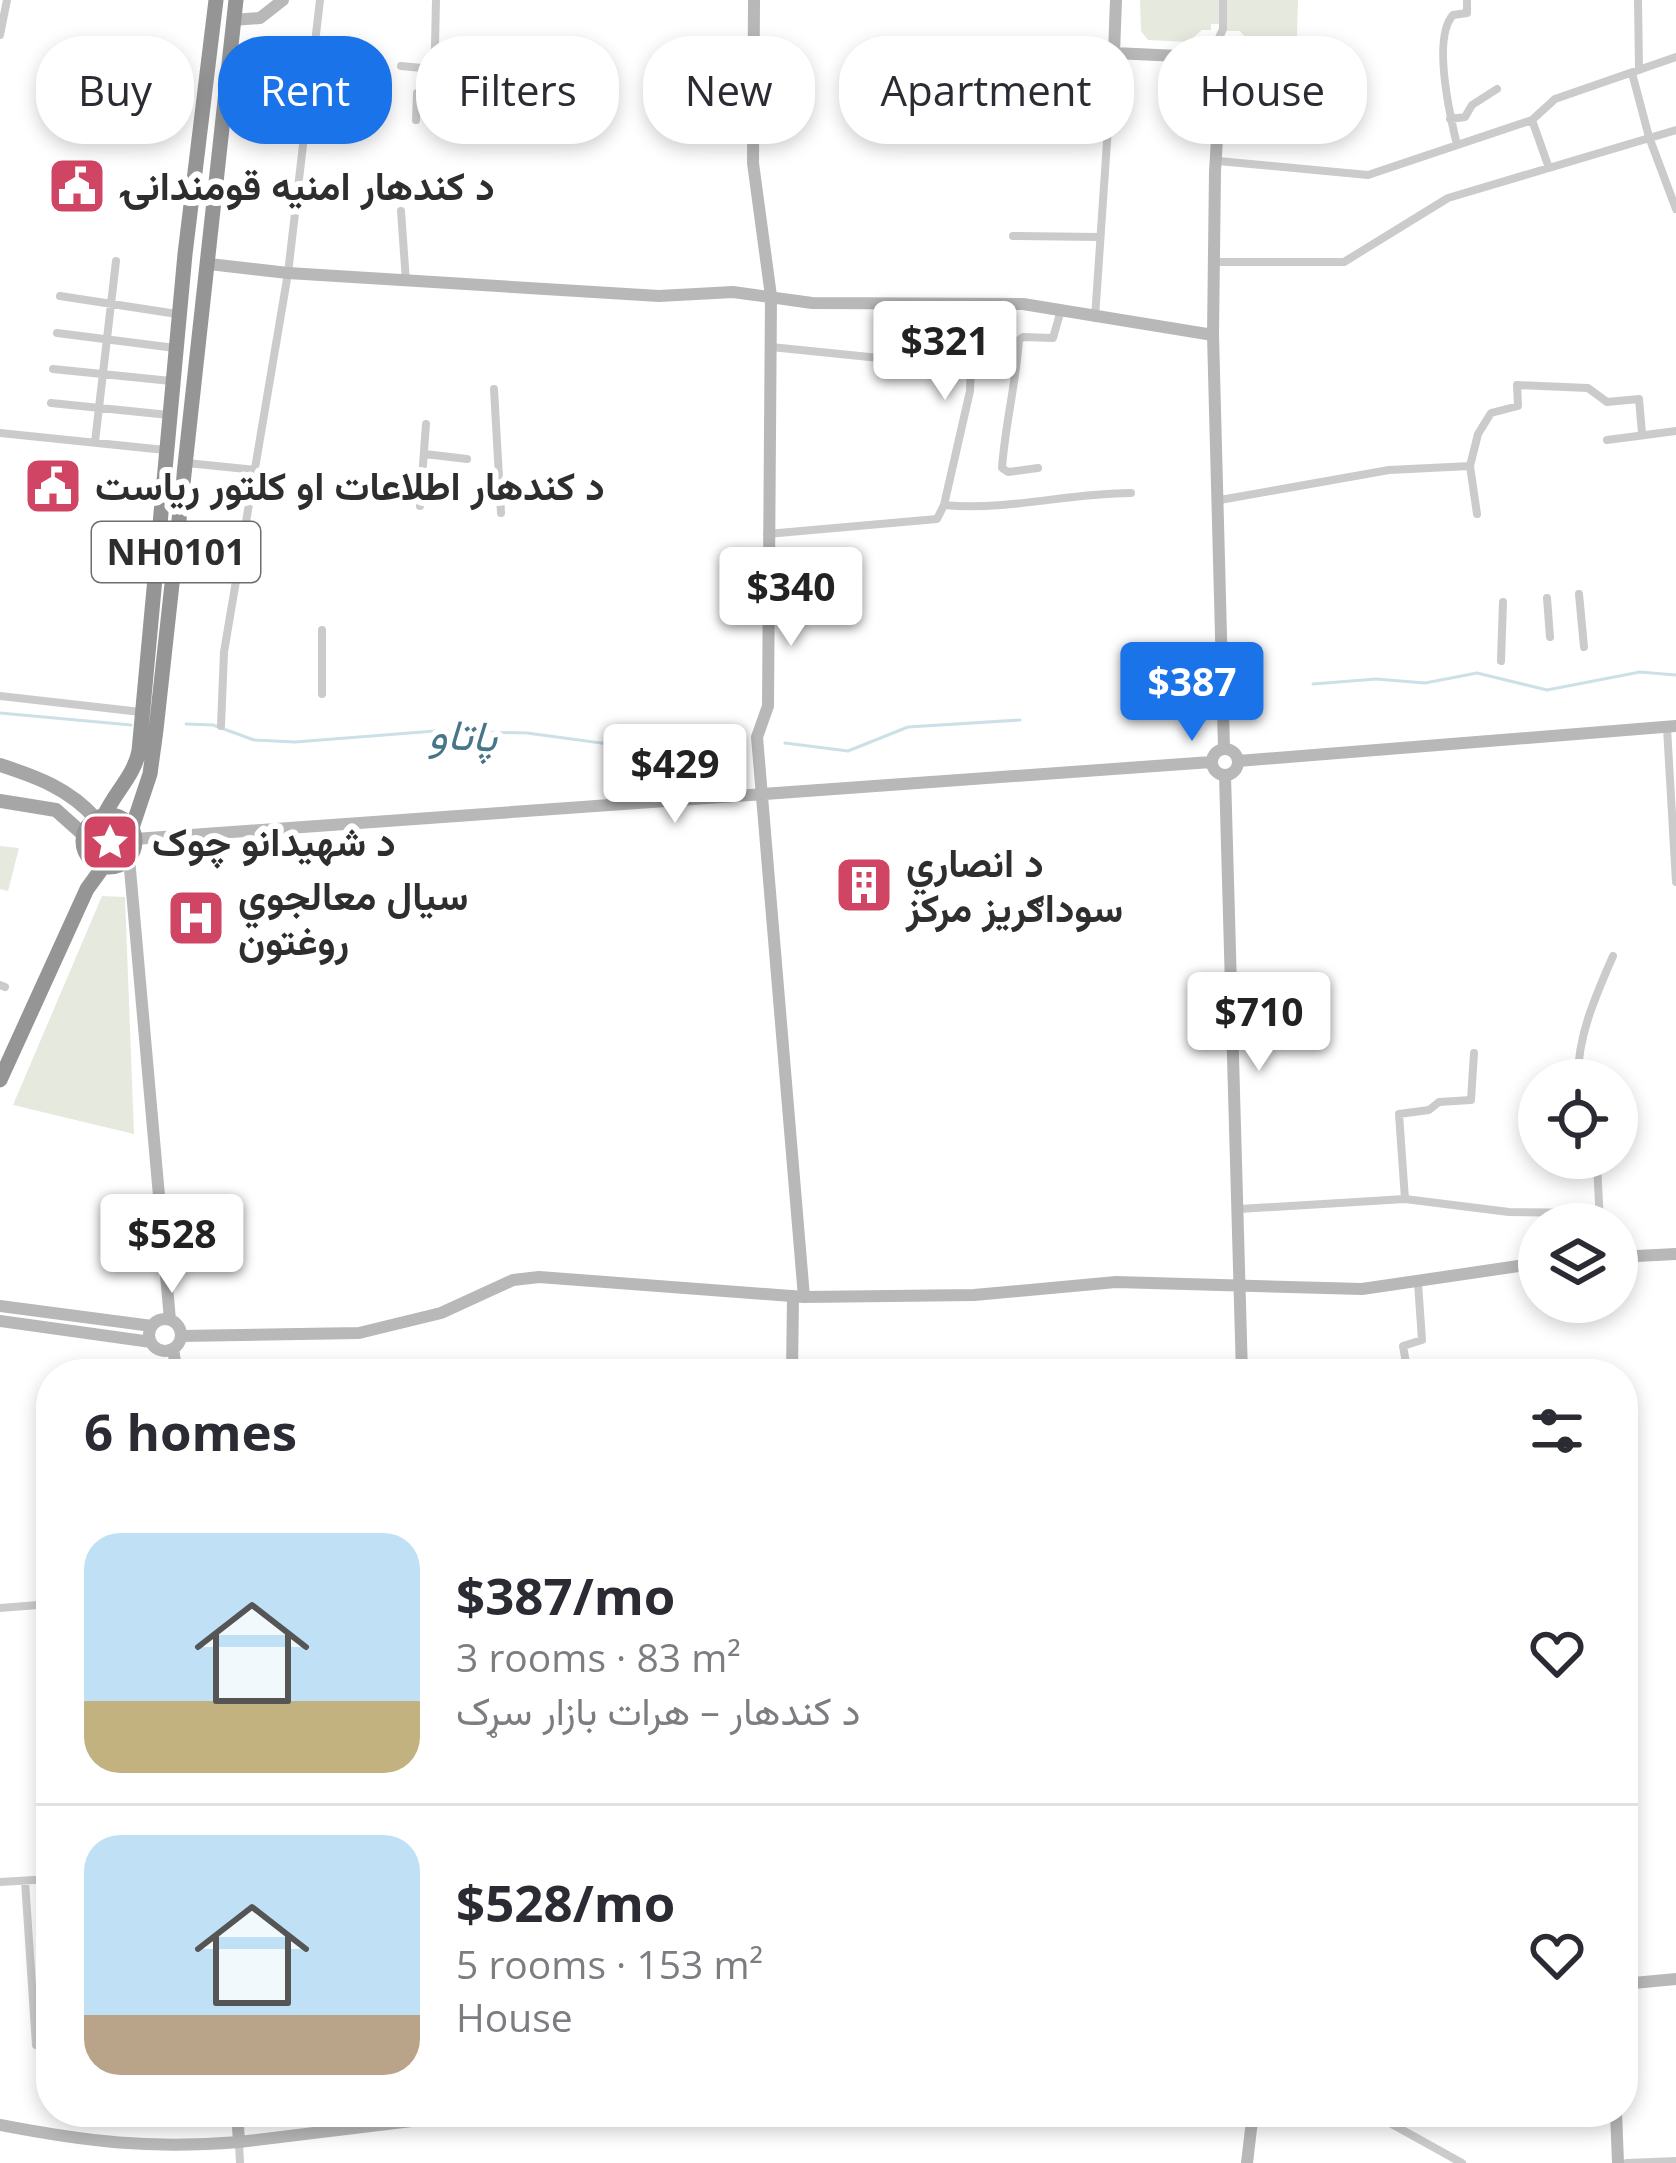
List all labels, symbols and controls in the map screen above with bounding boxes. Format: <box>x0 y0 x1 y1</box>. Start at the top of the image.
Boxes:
chip: Buy <box>36 36 194 144</box>
chip: Rent <box>218 36 392 144</box>
chip: Filters <box>416 36 619 144</box>
chip: New <box>643 36 815 144</box>
chip: Apartment <box>839 36 1134 144</box>
chip: House <box>1158 36 1367 144</box>
public building icon: د کندهار امنيه قومندانۍ <box>46 155 108 217</box>
place label: د کندهار امنيه قومندانۍ <box>119 158 495 211</box>
pin: $321 <box>874 301 1016 403</box>
text: $321 <box>900 313 990 366</box>
public building icon: د کندهار اطلاعات او کلتور رياست <box>22 455 84 517</box>
place label: د کندهار اطلاعات او کلتور رياست <box>95 458 605 511</box>
road number: NH0101 <box>92 522 260 582</box>
pin: $340 <box>720 547 862 649</box>
text: $340 <box>746 559 836 612</box>
pin: $387 <box>1121 642 1263 744</box>
text: $387 <box>1147 654 1237 707</box>
water label: پاتاو <box>428 703 499 766</box>
pin: $429 <box>604 724 746 826</box>
text: $429 <box>630 736 720 789</box>
place icon: د شهيدانو چوک <box>79 811 141 873</box>
place label: د شهيدانو چوک <box>152 814 396 869</box>
place label: د انصاري سوداګریز مرکز <box>905 835 1123 933</box>
building icon: د انصاري سوداګریز مرکز <box>833 854 895 916</box>
place label: سيال معالجوي روغتون <box>238 868 468 966</box>
hospital icon: سيال معالجوي روغتون <box>165 887 227 949</box>
pin: $710 <box>1188 972 1330 1074</box>
text: $710 <box>1214 984 1304 1037</box>
map controls <box>1518 1059 1638 1323</box>
button: locate <box>1518 1059 1638 1179</box>
pin: $528 <box>101 1194 243 1296</box>
button: layers <box>1518 1203 1638 1323</box>
text: $528 <box>127 1206 217 1259</box>
text: 6 homes <box>84 1396 297 1466</box>
icon: filters <box>1524 1398 1590 1464</box>
text: $387/mo <box>456 1560 675 1630</box>
icon: home <box>180 1581 324 1725</box>
icon: heart <box>1524 1620 1590 1686</box>
text: 3 rooms · 83 m² <box>456 1630 741 1683</box>
text: د کندهار – هرات بازار سړک <box>456 1683 860 1736</box>
text: $528/mo <box>456 1867 675 1937</box>
icon: home <box>180 1883 324 2027</box>
icon: heart <box>1524 1922 1590 1988</box>
text: 5 rooms · 153 m² <box>456 1937 763 1990</box>
text: House <box>456 1990 573 2043</box>

